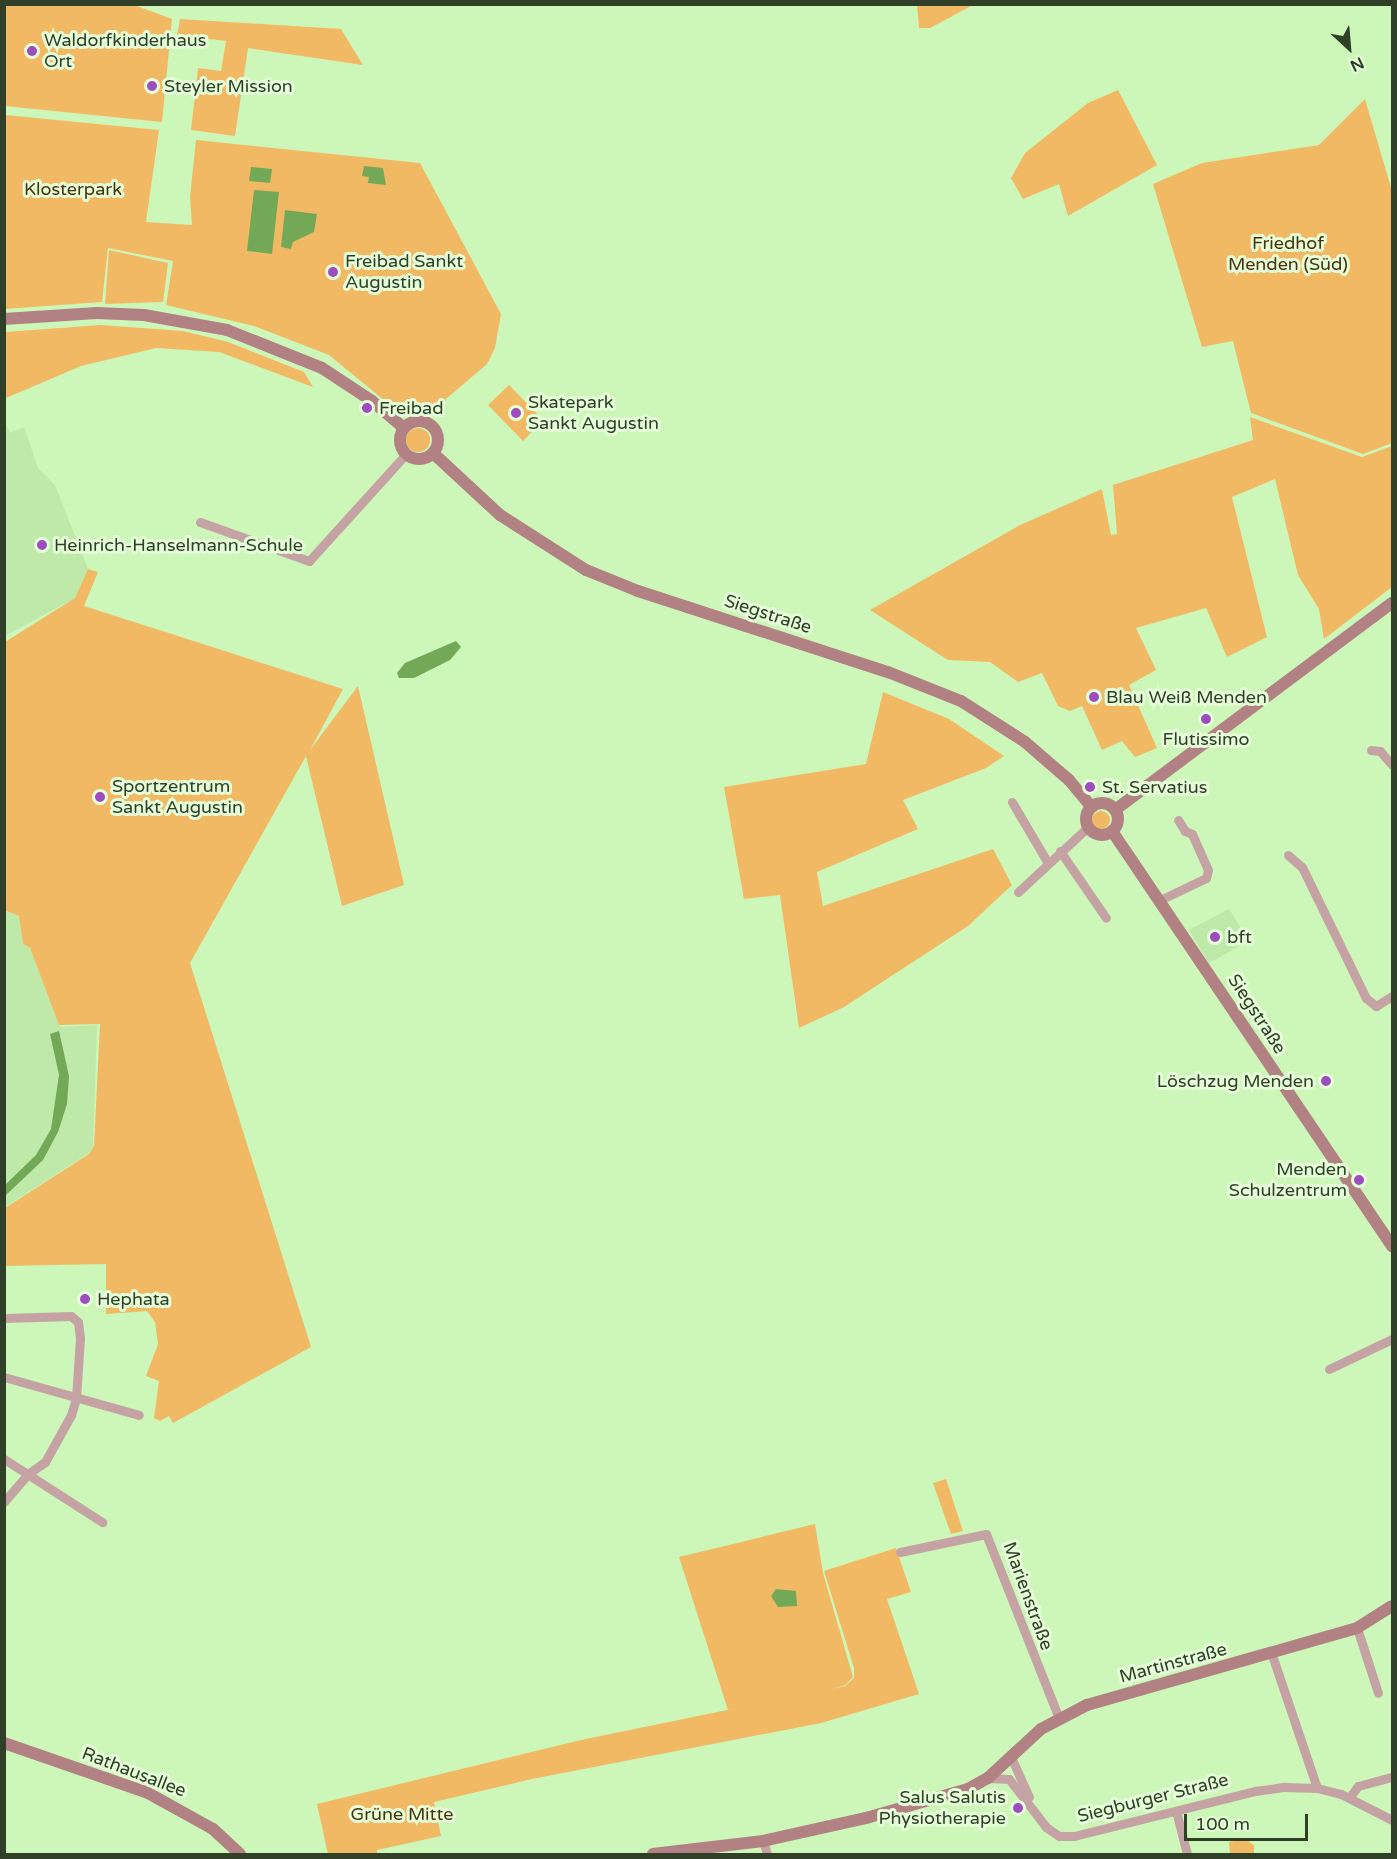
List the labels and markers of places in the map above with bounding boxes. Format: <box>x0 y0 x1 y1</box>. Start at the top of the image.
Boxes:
place label: Waldorfkinderhaus Ort <box>44 30 206 72</box>
marker: Waldorfkinderhaus Ort <box>25 44 39 58</box>
place label: Steyler Mission <box>164 75 293 97</box>
marker: Steyler Mission <box>145 79 159 93</box>
place label: Freibad Sankt Augustin <box>345 251 463 294</box>
marker: Freibad Sankt Augustin <box>326 265 340 279</box>
place label: Skatepark Sankt Augustin <box>528 392 659 434</box>
place label: Freibad <box>379 397 444 419</box>
marker: Freibad <box>360 401 374 415</box>
marker: Skatepark Sankt Augustin <box>509 406 523 420</box>
place label: Heinrich-Hanselmann-Schule <box>54 534 303 556</box>
marker: Heinrich-Hanselmann-Schule <box>35 538 49 552</box>
place label: Blau Weiß Menden <box>1106 686 1267 708</box>
marker: Blau Weiß Menden <box>1087 690 1101 704</box>
marker: Flutissimo <box>1199 712 1213 726</box>
place label: Flutissimo <box>1163 728 1249 750</box>
place label: Sportzentrum Sankt Augustin <box>112 776 243 818</box>
place label: St. Servatius <box>1102 776 1207 798</box>
marker: St. Servatius <box>1083 780 1097 794</box>
marker: Sportzentrum Sankt Augustin <box>93 790 107 804</box>
place label: bft <box>1227 926 1252 948</box>
marker: bft <box>1208 930 1222 944</box>
place label: Löschzug Menden <box>1157 1070 1314 1092</box>
marker: Löschzug Menden <box>1319 1074 1333 1088</box>
place label: Menden Schulzentrum <box>1229 1159 1347 1202</box>
marker: Menden Schulzentrum <box>1352 1173 1366 1187</box>
place label: Hephata <box>97 1288 170 1310</box>
marker: Hephata <box>78 1292 92 1306</box>
place label: Salus Salutis Physiotherapie <box>878 1787 1006 1830</box>
marker: Salus Salutis Physiotherapie <box>1011 1801 1025 1815</box>

